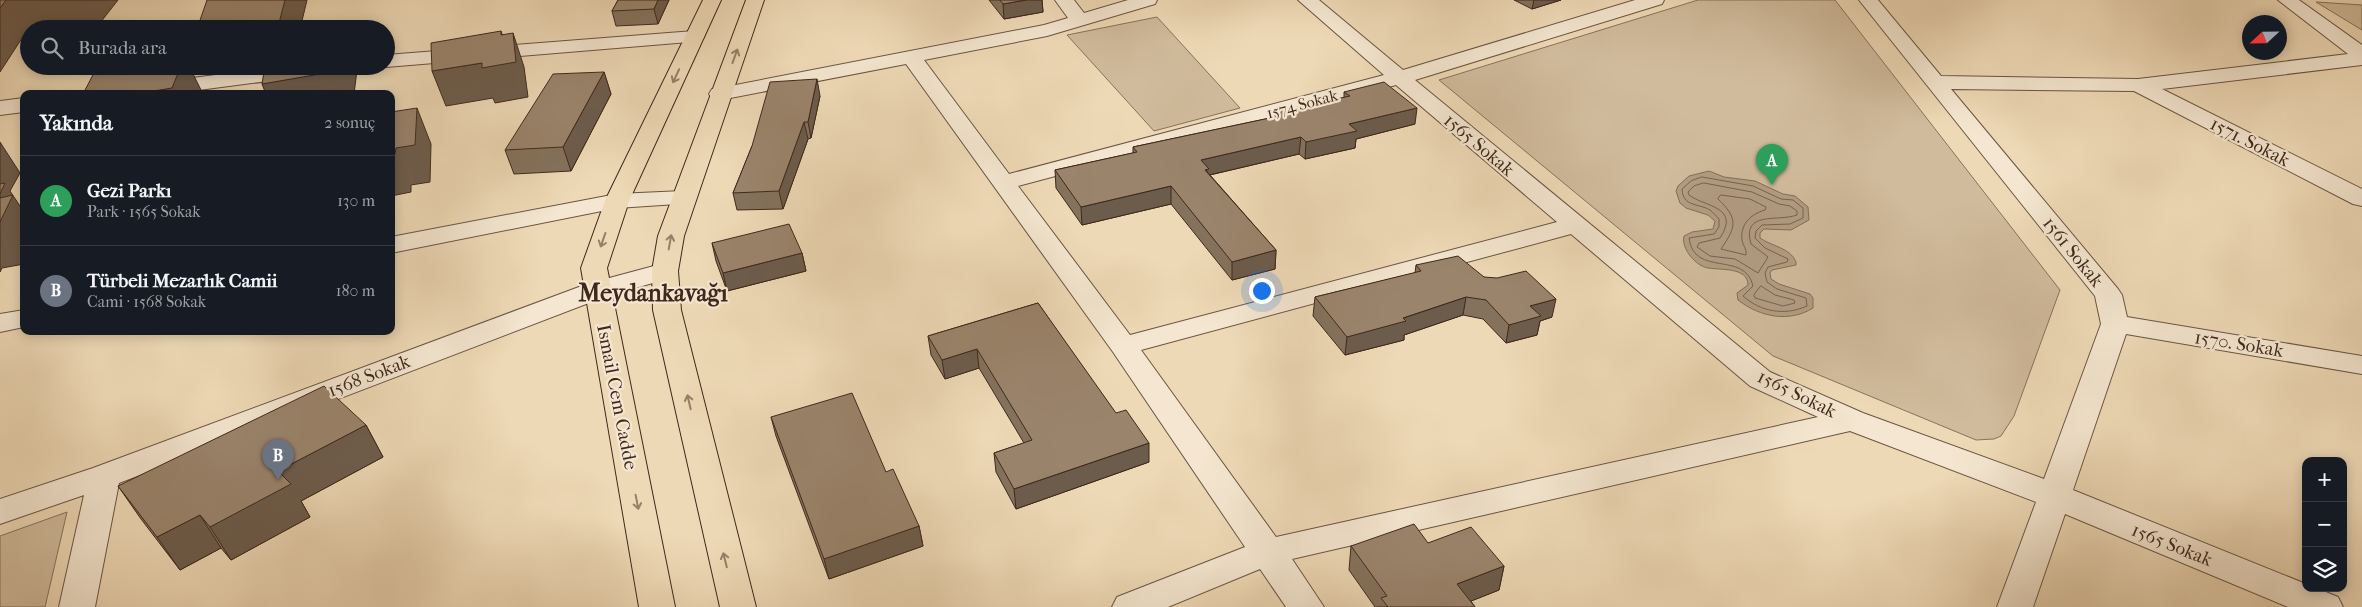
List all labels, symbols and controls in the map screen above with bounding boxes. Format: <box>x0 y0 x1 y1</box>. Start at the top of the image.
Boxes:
north arrow <box>2242 15 2287 60</box>
search box <box>20 20 395 75</box>
icon: search <box>38 34 66 62</box>
text: Burada ara <box>78 37 167 59</box>
one-way arrow <box>731 48 740 64</box>
one-way arrow <box>671 68 680 83</box>
street label: 1574 Sokak <box>1264 85 1340 123</box>
street label: 1565 Sokak <box>1439 109 1519 181</box>
text: Yakında <box>40 111 113 135</box>
text: 2 sonuç <box>324 113 375 132</box>
street label: 1571. Sokak <box>2207 113 2294 171</box>
pin: A <box>1756 144 1788 185</box>
text: Gezi Parkı <box>87 180 171 202</box>
text: A <box>51 191 61 210</box>
text: 130 m <box>337 191 375 210</box>
text: Park · 1565 Sokak <box>87 202 201 221</box>
street label: 1561 Sokak <box>2038 213 2108 292</box>
one-way arrow <box>598 232 607 247</box>
one-way arrow <box>665 234 675 250</box>
text: Türbeli Mezarlık Camii <box>87 270 277 292</box>
your location <box>1249 278 1275 304</box>
district label: Meydankavağı <box>579 279 728 307</box>
text: B <box>51 281 61 300</box>
text: 180 m <box>336 281 375 300</box>
text: Cami · 1568 Sokak <box>87 292 206 311</box>
street label: Ismail Cem Cadde <box>592 322 642 472</box>
street label: 1570. Sokak <box>2193 326 2285 362</box>
street label: 1568 Sokak <box>325 350 413 402</box>
street label: 1565 Sokak <box>1754 365 1840 423</box>
one-way arrow <box>683 394 693 410</box>
pin: B <box>262 439 294 480</box>
map controls <box>2302 457 2347 592</box>
button: + <box>2302 457 2347 502</box>
one-way arrow <box>632 494 642 510</box>
button: − <box>2302 502 2347 547</box>
street label: 1565 Sokak <box>2128 519 2216 571</box>
button: layers <box>2302 547 2347 592</box>
one-way arrow <box>720 552 729 568</box>

